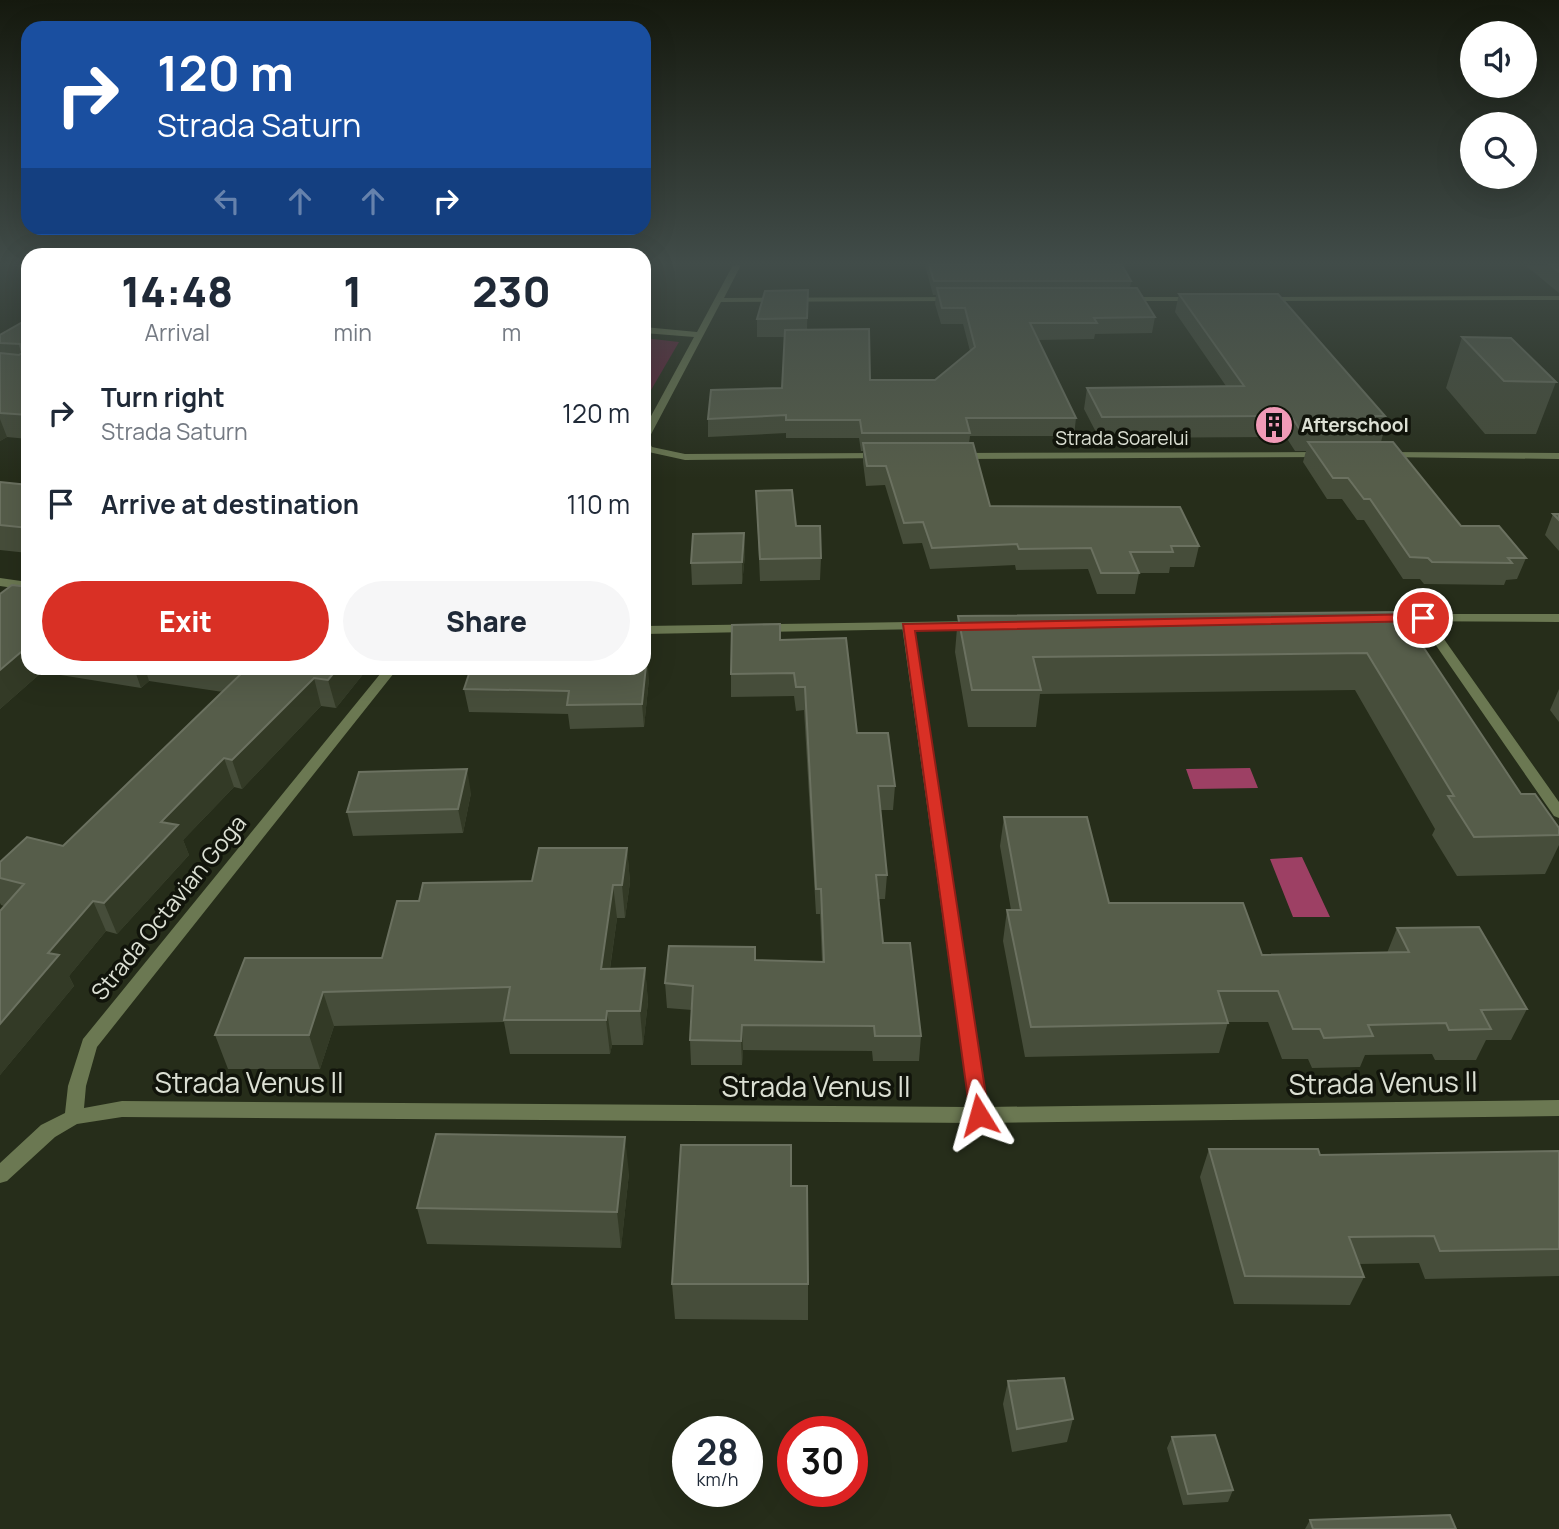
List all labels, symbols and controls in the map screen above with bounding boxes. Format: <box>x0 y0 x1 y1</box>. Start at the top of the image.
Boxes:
map controls <box>1460 21 1537 189</box>
button: sound <box>1460 21 1537 98</box>
text: 120 m <box>157 39 294 106</box>
icon: right <box>42 49 133 140</box>
text: Strada Saturn <box>157 103 361 147</box>
button: search <box>1460 112 1537 189</box>
icon: left <box>208 182 246 220</box>
icon: ahead <box>281 182 319 220</box>
icon: ahead <box>354 182 392 220</box>
icon: right <box>427 182 465 220</box>
text: 14:48 <box>121 262 233 320</box>
text: 1 <box>343 262 362 320</box>
text: 230 <box>472 262 551 320</box>
text: Arrival <box>144 316 210 348</box>
text: min <box>333 316 372 348</box>
text: m <box>502 316 521 348</box>
text: Turn right <box>101 379 225 415</box>
icon: right <box>42 394 80 432</box>
text: 120 m <box>562 395 630 431</box>
building icon: Afterschool <box>1253 404 1295 446</box>
place label: Afterschool <box>1301 412 1409 438</box>
text: Strada Saturn <box>101 415 248 447</box>
street label: Strada Soarelui <box>1055 425 1189 451</box>
icon: arrive <box>42 485 80 523</box>
text: Arrive at destination <box>101 486 359 522</box>
text: 110 m <box>567 486 630 522</box>
button: Exit <box>42 581 329 661</box>
button: Share <box>343 581 630 661</box>
pin <box>1393 588 1453 648</box>
icon: arrive <box>1404 599 1442 637</box>
street label: Strada Octavian Goga <box>83 807 253 1007</box>
street label: Strada Venus II <box>1288 1061 1478 1103</box>
street label: Strada Venus II <box>154 1063 344 1101</box>
street label: Strada Venus II <box>721 1067 911 1105</box>
position arrow <box>942 1078 1016 1152</box>
speed limit sign: 30 <box>777 1416 868 1507</box>
text: 28 <box>696 1428 739 1476</box>
text: km/h <box>697 1467 738 1491</box>

